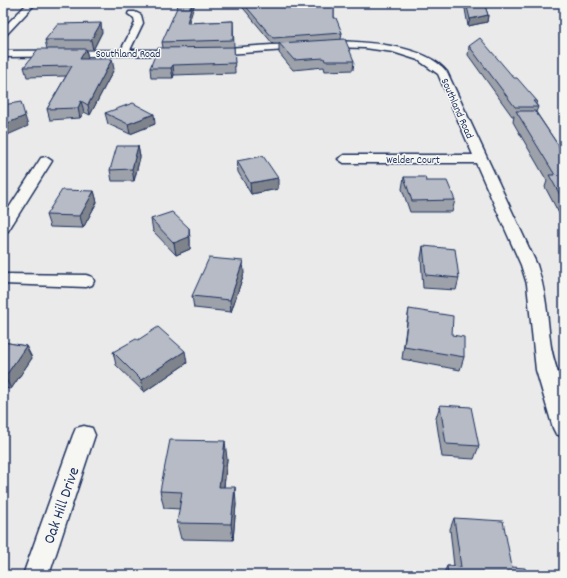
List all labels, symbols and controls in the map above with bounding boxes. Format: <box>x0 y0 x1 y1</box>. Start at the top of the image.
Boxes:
street label: Southland Road <box>96 47 160 63</box>
street label: Southland Road <box>436 76 477 142</box>
street label: Welder Court <box>386 153 440 169</box>
street label: Oak Hill Drive <box>38 464 86 547</box>

